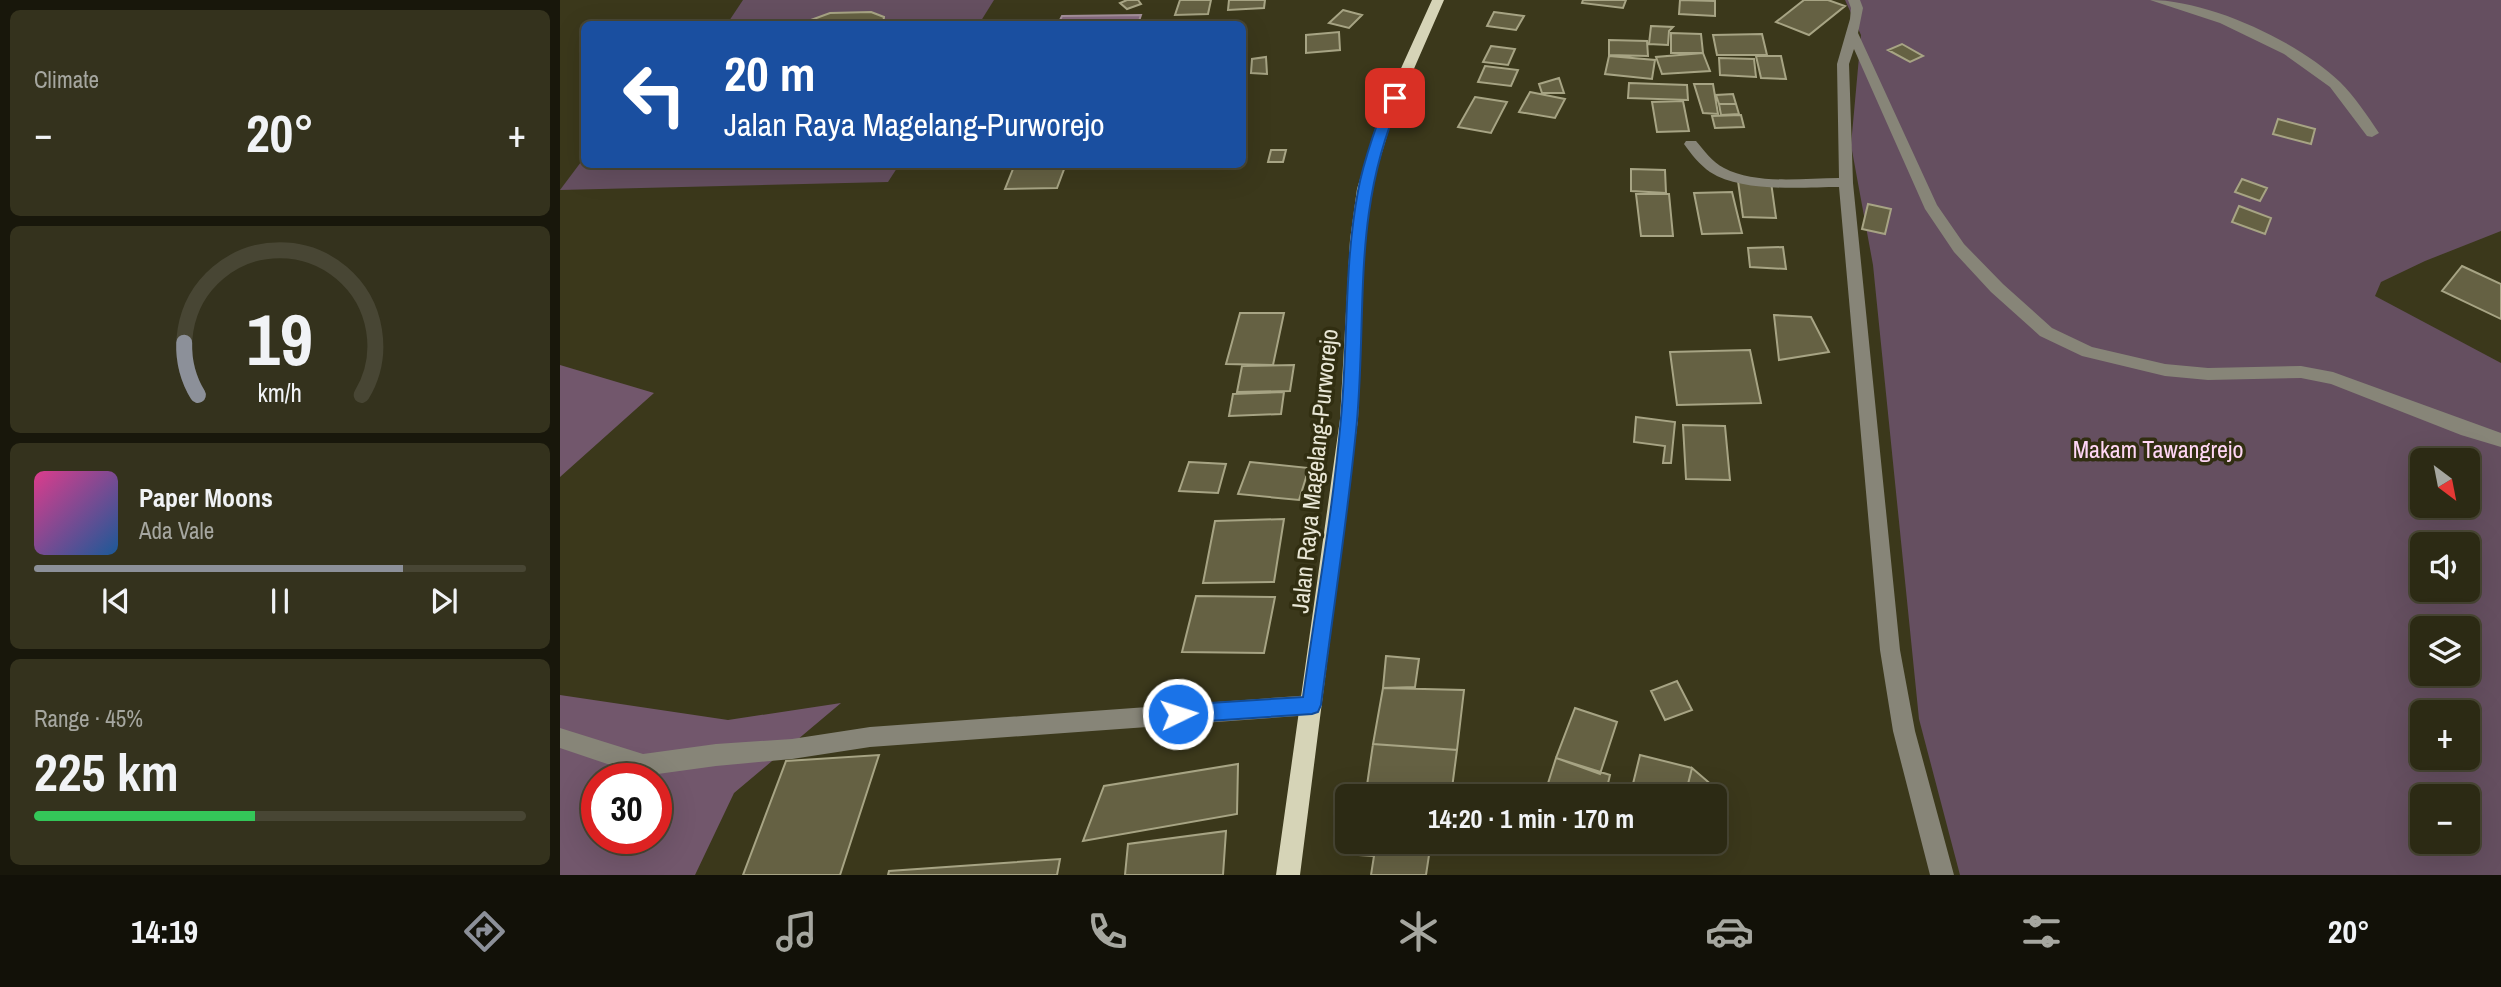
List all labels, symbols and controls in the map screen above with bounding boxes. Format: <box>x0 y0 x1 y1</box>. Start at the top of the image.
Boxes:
text: 20 m <box>724 40 816 106</box>
icon: left <box>609 49 700 140</box>
text: Climate <box>34 64 99 95</box>
pin <box>1365 68 1425 128</box>
icon: arrive <box>1376 79 1414 117</box>
text: 20° <box>246 98 314 168</box>
text: Jalan Raya Magelang-Purworejo <box>724 103 1105 146</box>
text: − <box>34 108 52 159</box>
text: + <box>508 108 526 159</box>
text: 19 <box>247 291 313 389</box>
street label: Jalan Raya Magelang-Purworejo <box>1283 327 1345 615</box>
text: km/h <box>258 376 302 410</box>
park label: Makam Tawangrejo <box>2073 433 2243 465</box>
north arrow <box>2410 448 2480 518</box>
map controls <box>2410 448 2480 854</box>
text: Paper Moons <box>139 480 273 515</box>
text: Ada Vale <box>139 515 214 546</box>
button: sound <box>2410 532 2480 602</box>
icon: previous <box>97 582 135 620</box>
icon: pause <box>261 582 299 620</box>
icon: next <box>425 582 463 620</box>
button: layers <box>2410 616 2480 686</box>
position arrow <box>1141 677 1215 751</box>
button: + <box>2410 700 2480 770</box>
text: Range · 45% <box>34 703 143 734</box>
text: 225 km <box>34 737 179 807</box>
speed limit sign: 30 <box>581 763 672 854</box>
button: − <box>2410 784 2480 854</box>
text: 14:20 · 1 min · 170 m <box>1428 801 1634 836</box>
icon: directions <box>460 907 509 956</box>
icon: music <box>772 907 821 956</box>
icon: phone <box>1083 907 1132 956</box>
icon: climate <box>1394 907 1443 956</box>
icon: car <box>1705 907 1754 956</box>
icon: filters <box>2017 907 2066 956</box>
text: 14:19 <box>131 910 198 953</box>
text: 20° <box>2328 910 2370 953</box>

